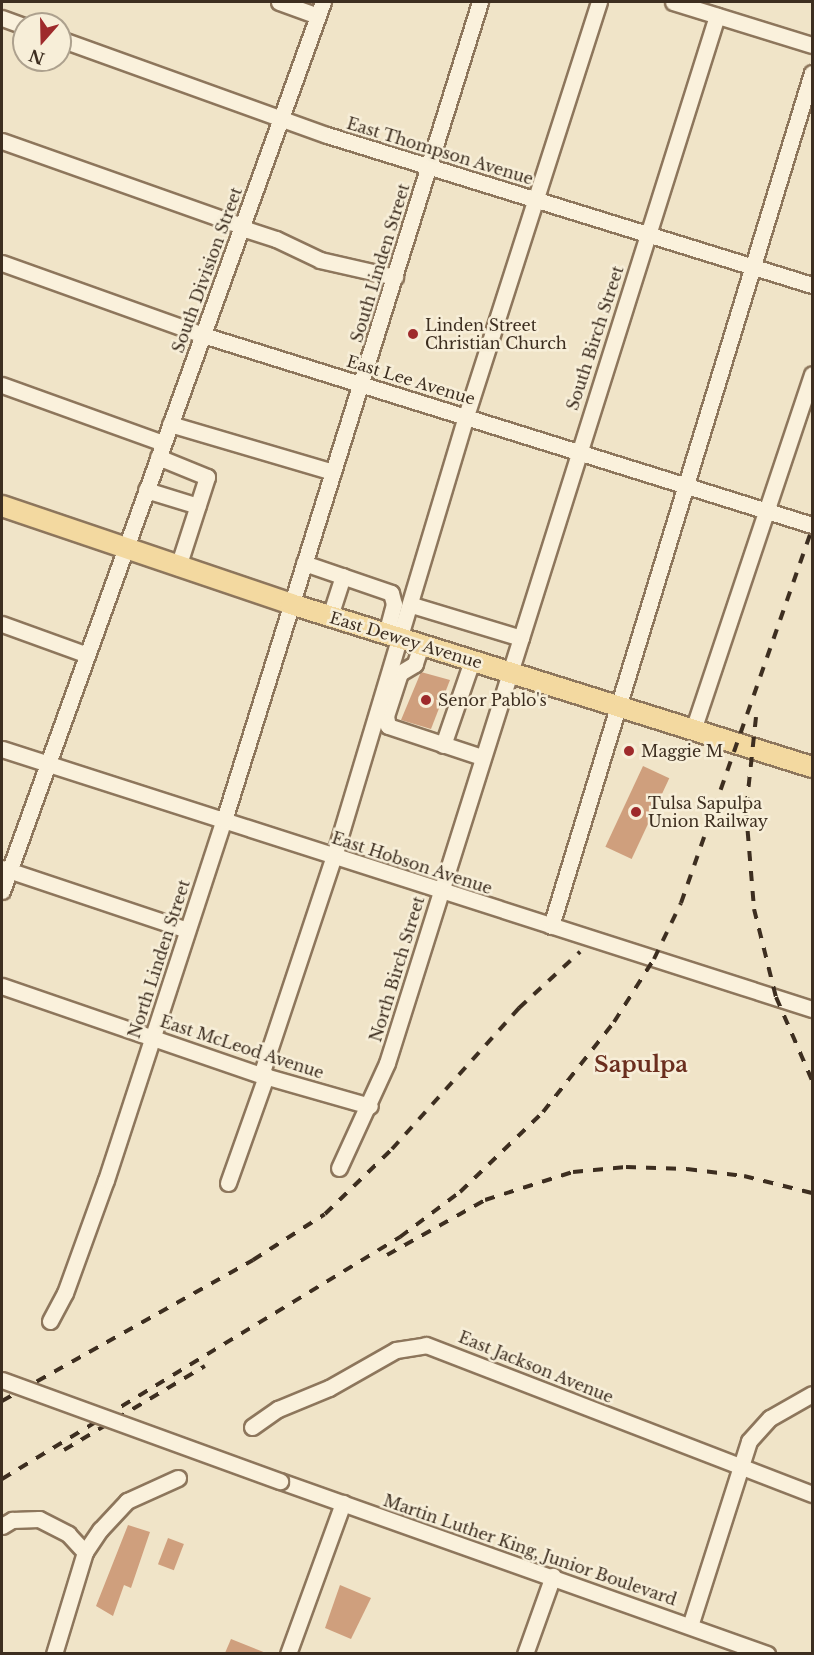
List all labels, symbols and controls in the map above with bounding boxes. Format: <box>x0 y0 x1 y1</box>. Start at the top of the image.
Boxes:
north arrow <box>12 12 72 72</box>
text: N <box>26 45 47 69</box>
street label: East Thompson Avenue <box>344 113 536 189</box>
street label: South Linden Street <box>347 181 413 345</box>
street label: South Division Street <box>168 185 246 355</box>
street label: South Birch Street <box>563 263 627 413</box>
place label: Linden Street Christian Church <box>425 315 567 353</box>
marker: Linden Street Christian Church <box>406 327 420 341</box>
street label: East Lee Avenue <box>344 351 478 409</box>
street label: East Dewey Avenue <box>327 607 485 673</box>
place label: Senor Pablo's <box>438 690 547 710</box>
marker: Senor Pablo's <box>419 693 433 707</box>
place label: Maggie M <box>641 741 723 761</box>
marker: Maggie M <box>622 744 636 758</box>
place label: Tulsa Sapulpa Union Railway <box>648 793 768 831</box>
marker: Tulsa Sapulpa Union Railway <box>629 805 643 819</box>
street label: East Hobson Avenue <box>329 828 495 898</box>
street label: North Linden Street <box>124 877 194 1041</box>
street label: North Birch Street <box>366 894 428 1044</box>
street label: East McLeod Avenue <box>157 1011 327 1083</box>
district label: Sapulpa <box>594 1052 688 1078</box>
street label: East Jackson Avenue <box>456 1327 616 1407</box>
street label: Martin Luther King, Junior Boulevard <box>381 1491 679 1609</box>

